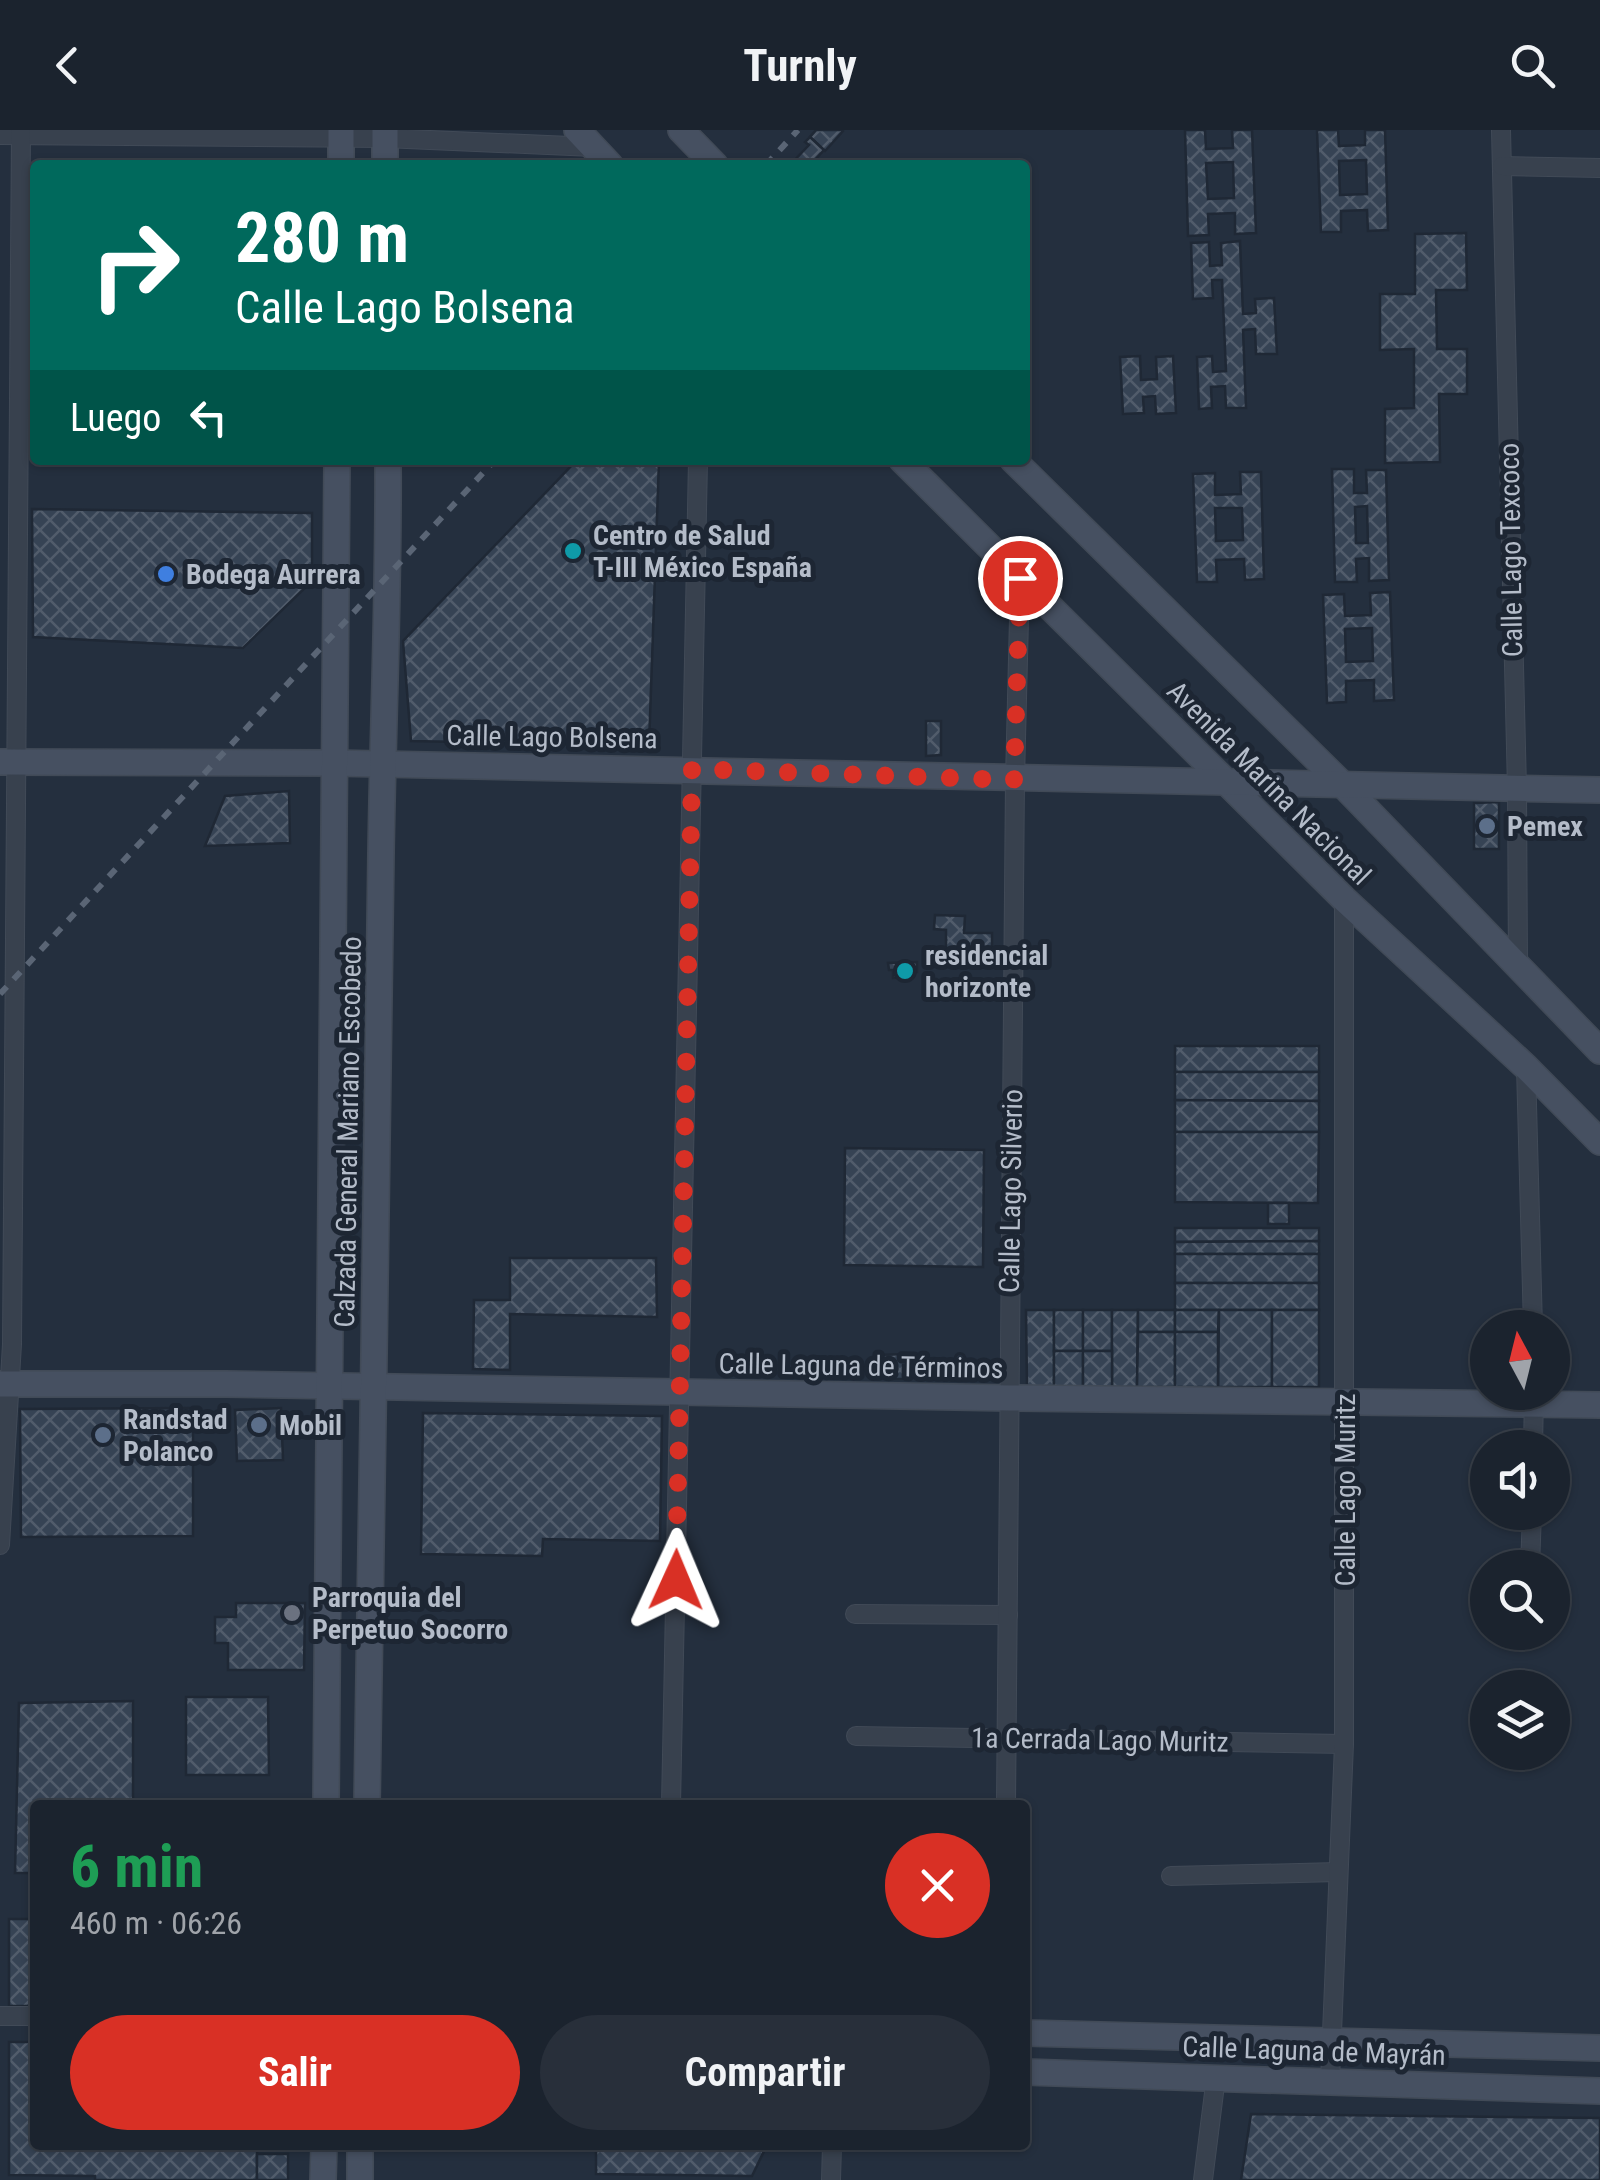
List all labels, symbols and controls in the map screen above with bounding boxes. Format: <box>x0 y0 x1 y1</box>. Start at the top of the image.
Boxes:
icon: back <box>40 38 95 93</box>
icon: search <box>1505 38 1560 93</box>
text: Turnly <box>743 39 857 92</box>
text: 280 m <box>235 197 409 279</box>
icon: right <box>70 200 200 330</box>
text: Calle Lago Bolsena <box>235 281 575 334</box>
icon: left <box>181 390 236 445</box>
text: Luego <box>70 396 161 440</box>
street label: Calle Lago Texcoco <box>1493 442 1529 658</box>
place label: Centro de Salud T-III México España <box>593 519 812 584</box>
pin <box>978 536 1063 621</box>
marker: Centro de Salud T-III México España <box>562 540 584 562</box>
icon: arrive <box>993 551 1048 606</box>
place label: Bodega Aurrera <box>186 558 361 591</box>
marker: Bodega Aurrera <box>155 563 177 585</box>
street label: Avenida Marina Nacional <box>1160 674 1378 892</box>
street label: Calle Lago Bolsena <box>446 719 658 755</box>
place label: Pemex <box>1507 810 1583 843</box>
marker: Pemex <box>1476 815 1498 837</box>
street label: Calzada General Mariano Escobedo <box>328 936 368 1328</box>
place label: residencial horizonte <box>925 939 1048 1004</box>
marker: residencial horizonte <box>894 960 916 982</box>
street label: Calle Lago Silverio <box>993 1089 1029 1293</box>
north arrow <box>1470 1310 1570 1410</box>
map controls <box>1470 1310 1570 1770</box>
street label: Calle Laguna de Términos <box>718 1347 1004 1385</box>
street label: Calle Lago Muritz <box>1329 1394 1362 1586</box>
place label: Randstad Polanco <box>123 1403 228 1468</box>
place label: Mobil <box>279 1409 342 1442</box>
marker: Mobil <box>248 1414 270 1436</box>
marker: Randstad Polanco <box>92 1424 114 1446</box>
button: sound <box>1470 1430 1570 1530</box>
position arrow <box>624 1528 728 1632</box>
button: search <box>1470 1550 1570 1650</box>
place label: Parroquia del Perpetuo Socorro <box>312 1581 508 1646</box>
marker: Parroquia del Perpetuo Socorro <box>281 1602 303 1624</box>
button: layers <box>1470 1670 1570 1770</box>
street label: 1a Cerrada Lago Muritz <box>971 1721 1229 1759</box>
text: 6 min <box>70 1831 203 1902</box>
button: close <box>885 1833 990 1938</box>
text: 460 m · 06:26 <box>70 1904 242 1942</box>
button: Salir <box>70 2015 520 2130</box>
button: Compartir <box>540 2015 990 2130</box>
street label: Calle Laguna de Mayrán <box>1182 2030 1446 2072</box>

